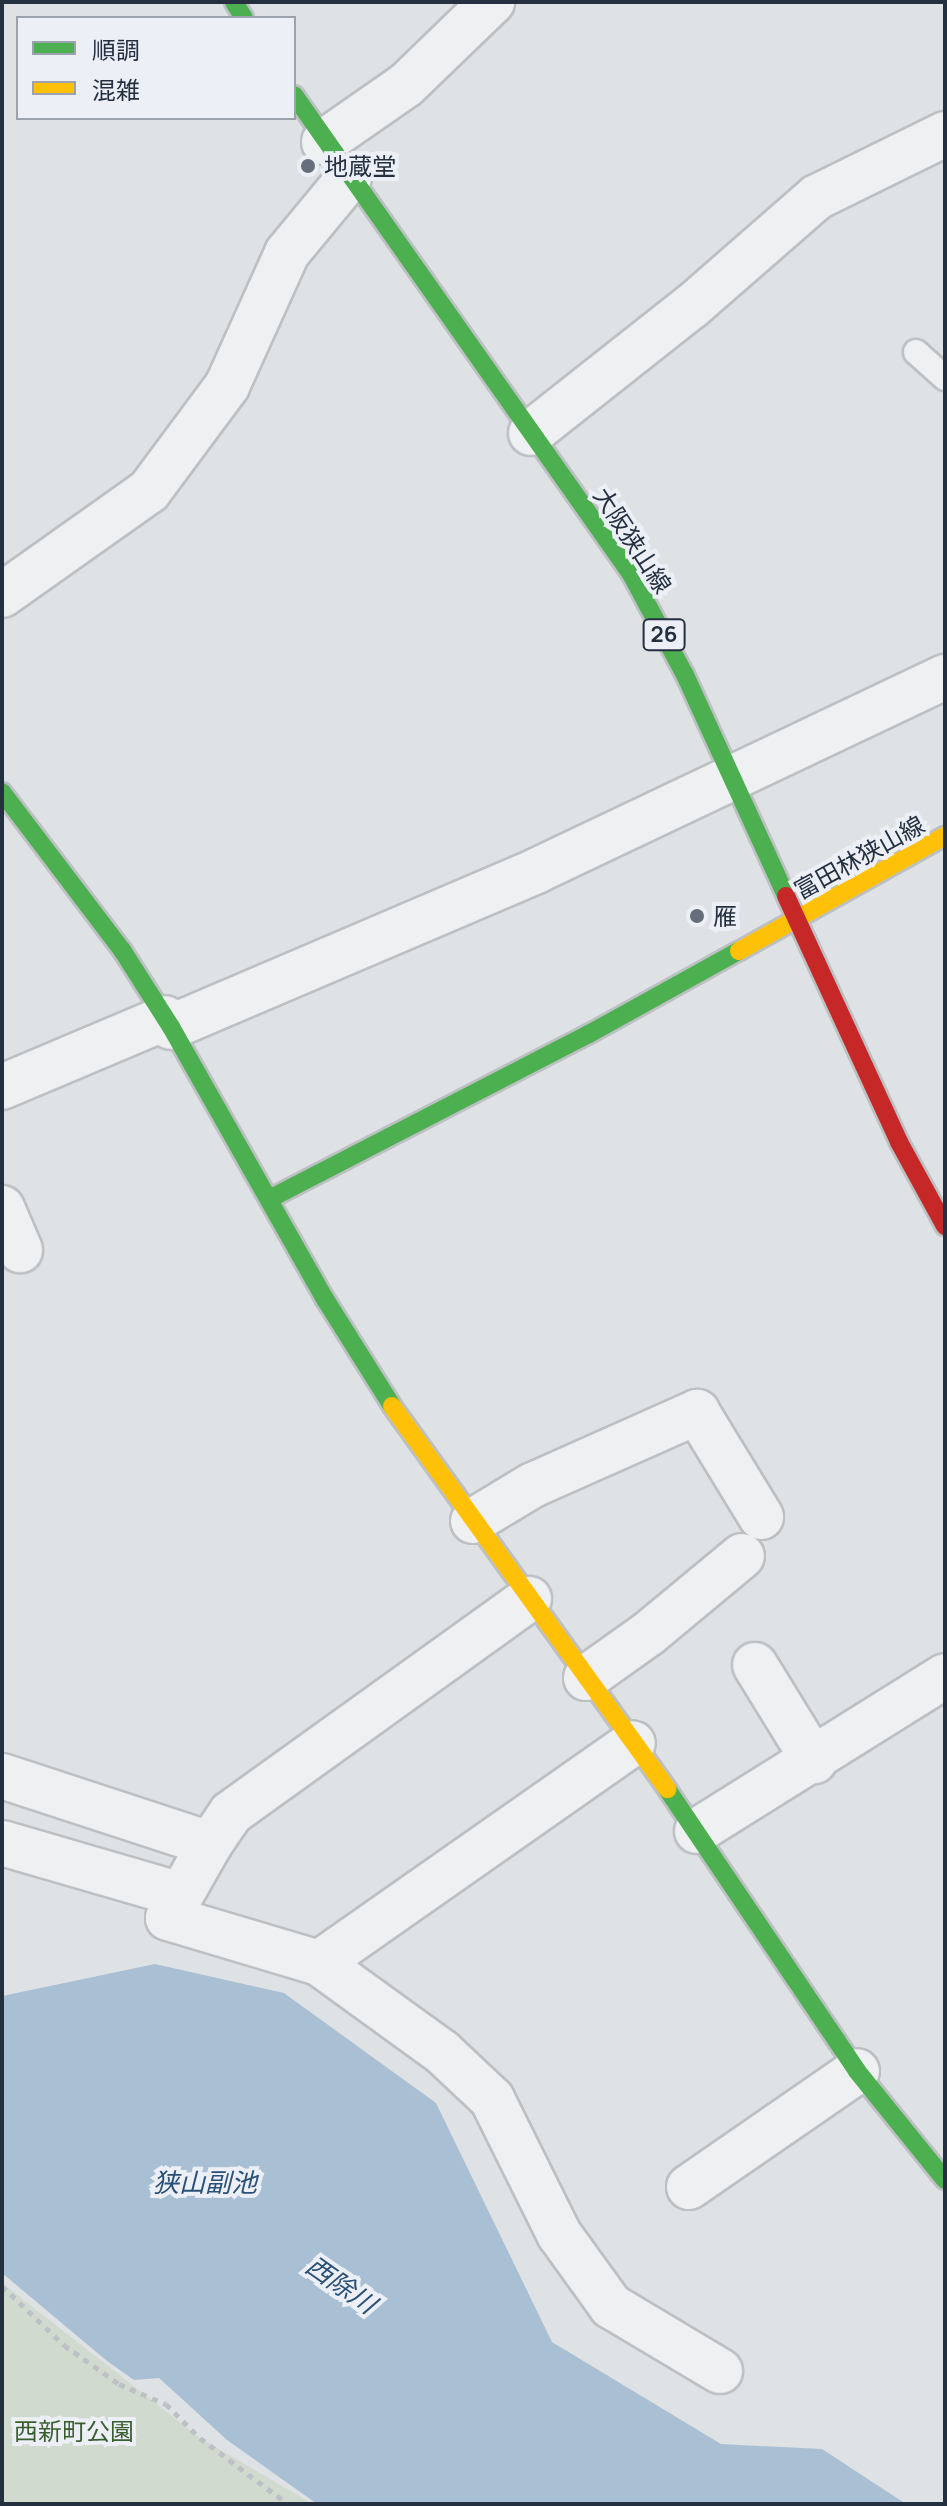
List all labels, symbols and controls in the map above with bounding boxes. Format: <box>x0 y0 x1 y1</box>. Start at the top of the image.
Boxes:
legend <box>16 16 296 120</box>
text: 順調 <box>92 33 140 66</box>
text: 混雑 <box>92 73 140 106</box>
place label: 地蔵堂 <box>324 152 396 180</box>
marker: 地蔵堂 <box>299 157 317 175</box>
street label: 大阪狭山線 <box>588 482 678 598</box>
road number: 26 <box>642 617 686 653</box>
street label: 富田林狭山線 <box>789 809 929 905</box>
place label: 雁 <box>713 902 737 930</box>
marker: 雁 <box>688 907 706 925</box>
water label: 狭山副池 <box>153 2167 257 2199</box>
water label: 西除川 <box>300 2250 382 2320</box>
park label: 西新町公園 <box>14 2417 134 2445</box>

